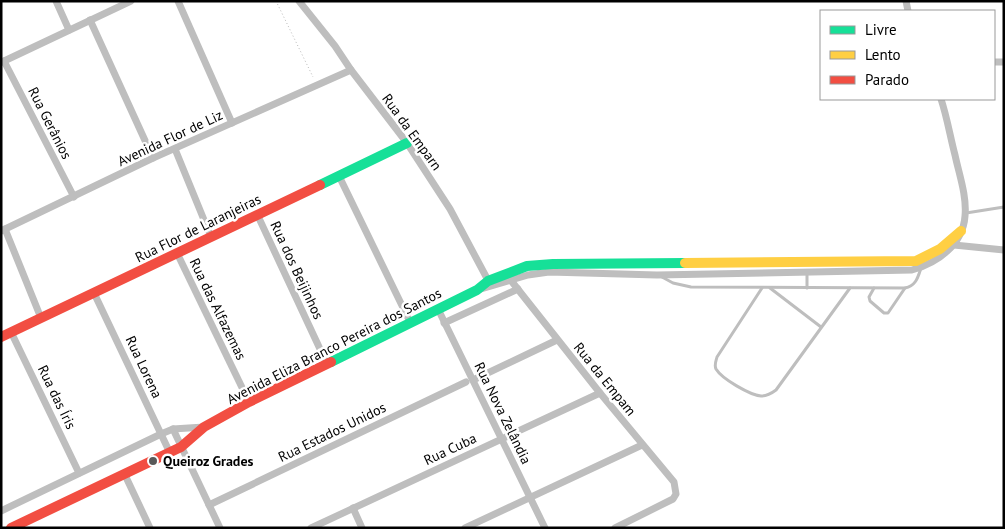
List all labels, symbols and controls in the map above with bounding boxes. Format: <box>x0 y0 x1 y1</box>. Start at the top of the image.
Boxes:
legend <box>820 10 995 100</box>
text: Livre <box>865 20 897 39</box>
text: Lento <box>865 45 901 64</box>
text: Parado <box>865 70 909 89</box>
street label: Rua Gerânios <box>24 84 76 162</box>
street label: Rua da Emparn <box>378 90 446 174</box>
street label: Avenida Flor de Liz <box>115 106 225 170</box>
street label: Rua Flor de Laranjeiras <box>132 190 264 266</box>
street label: Rua dos Beijinhos <box>266 218 328 322</box>
street label: Rua das Alfazemas <box>186 255 250 363</box>
street label: Avenida Eliza Branco Pereira dos Santos <box>224 284 444 408</box>
street label: Rua Lorena <box>122 333 166 401</box>
street label: Rua da Empam <box>570 339 640 419</box>
street label: Rua Nova Zelândia <box>471 359 535 467</box>
street label: Rua das Íris <box>34 362 80 432</box>
street label: Rua Estados Unidos <box>275 398 389 466</box>
street label: Rua Cuba <box>421 429 479 469</box>
place label: Queiroz Grades <box>163 452 254 470</box>
marker: Queiroz Grades <box>147 455 159 467</box>

